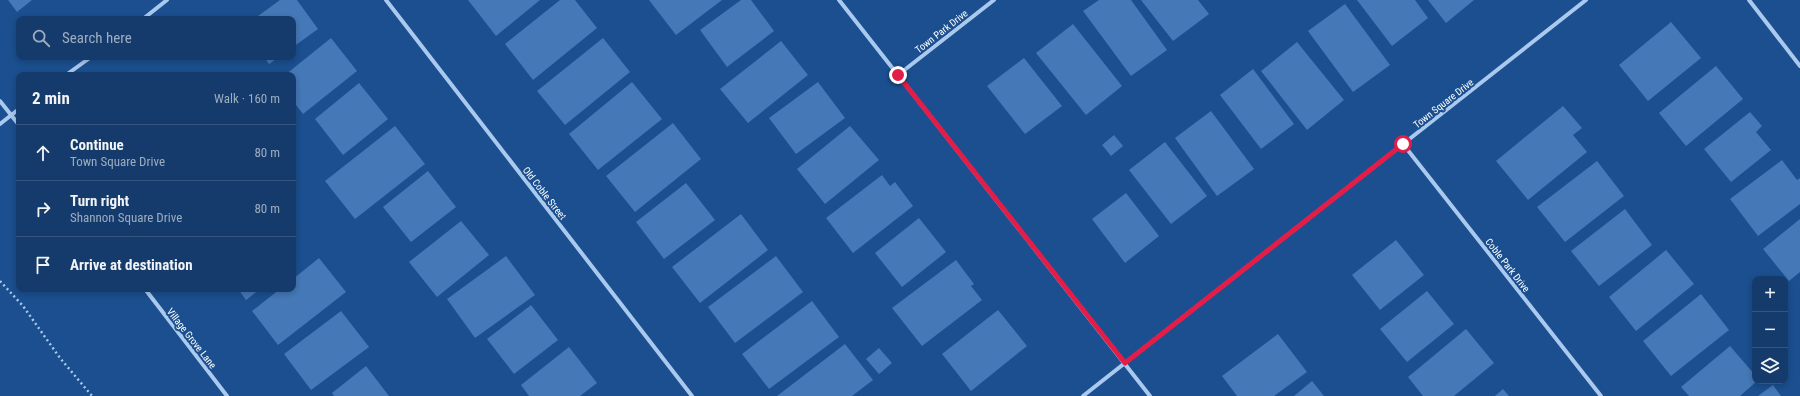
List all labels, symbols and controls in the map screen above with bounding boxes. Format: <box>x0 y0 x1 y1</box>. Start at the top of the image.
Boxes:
street label: Town Park Drive <box>913 7 970 55</box>
search box <box>16 16 296 60</box>
icon: search <box>30 27 52 49</box>
text: Search here <box>62 29 132 47</box>
route end <box>889 66 907 84</box>
street label: Town Square Drive <box>1411 76 1476 130</box>
text: 2 min <box>32 88 70 108</box>
text: Walk · 160 m <box>214 91 280 106</box>
route start <box>1394 135 1412 153</box>
text: Continue <box>70 136 124 154</box>
icon: ahead <box>32 142 54 164</box>
text: 80 m <box>254 145 280 160</box>
text: Town Square Drive <box>70 154 165 169</box>
street label: Old Coble Street <box>521 165 569 222</box>
text: Turn right <box>70 192 129 210</box>
icon: right <box>32 198 54 220</box>
text: 80 m <box>254 201 280 216</box>
text: Shannon Square Drive <box>70 210 182 225</box>
street label: Coble Park Drive <box>1483 236 1532 295</box>
icon: arrive <box>32 254 54 276</box>
text: Arrive at destination <box>70 256 193 274</box>
map controls <box>1752 276 1788 384</box>
button: + <box>1752 276 1788 312</box>
street label: Village Grove Lane <box>165 306 219 371</box>
button: − <box>1752 312 1788 348</box>
button: layers <box>1752 348 1788 384</box>

